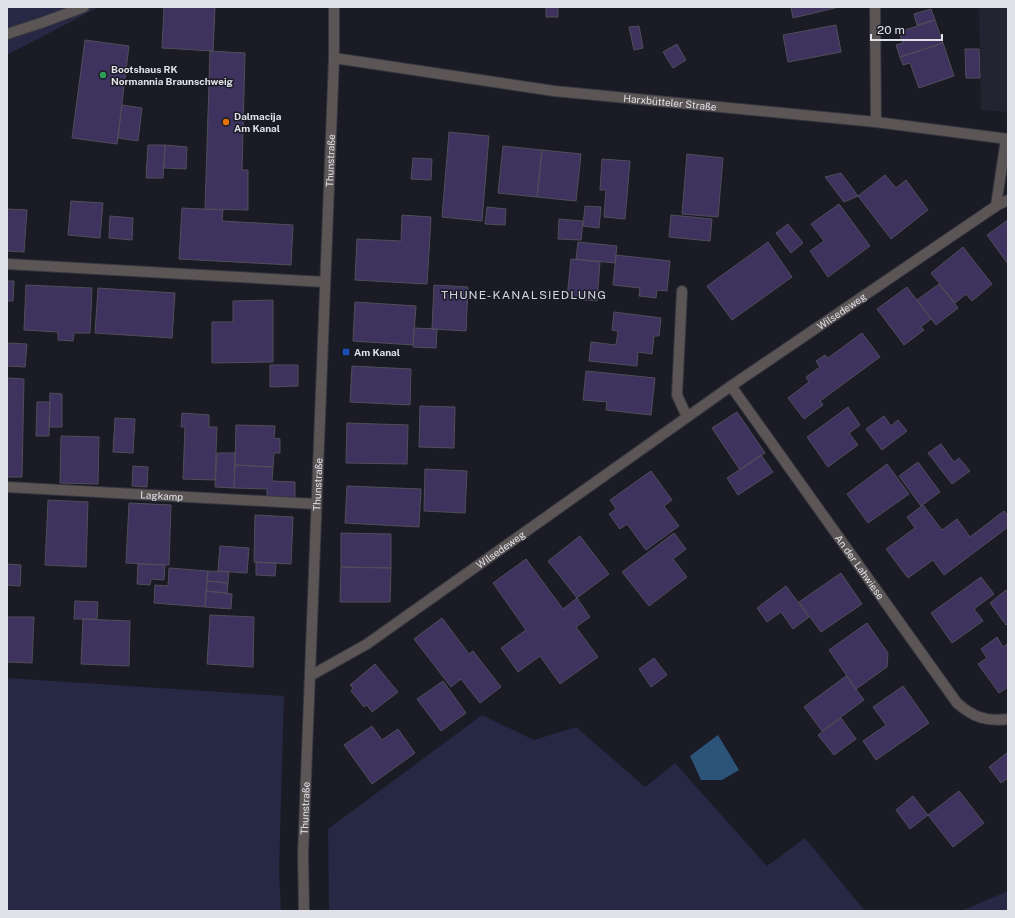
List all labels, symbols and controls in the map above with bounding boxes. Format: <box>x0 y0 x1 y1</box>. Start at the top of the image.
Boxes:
scale bar <box>871 16 942 42</box>
text: 20 m <box>877 23 905 37</box>
place label: Bootshaus RK Normannia Braunschweig <box>111 63 234 87</box>
marker: Bootshaus RK Normannia Braunschweig <box>98 70 108 80</box>
street label: Harxbütteler Straße <box>623 92 717 113</box>
place label: Dalmacija Am Kanal <box>234 110 282 134</box>
marker: Dalmacija Am Kanal <box>221 117 231 127</box>
street label: Thunstraße <box>323 133 337 187</box>
district label: THUNE-KANALSIEDLUNG <box>441 288 607 302</box>
street label: Wilsedeweg <box>815 290 868 332</box>
place label: Am Kanal <box>354 346 400 358</box>
marker: Am Kanal <box>341 347 351 357</box>
street label: Thunstraße <box>310 457 324 511</box>
street label: Lagkamp <box>140 488 184 503</box>
street label: Wilsedeweg <box>474 528 527 571</box>
street label: An der Lahwiese <box>833 532 887 602</box>
street label: Thunstraße <box>298 781 312 835</box>

